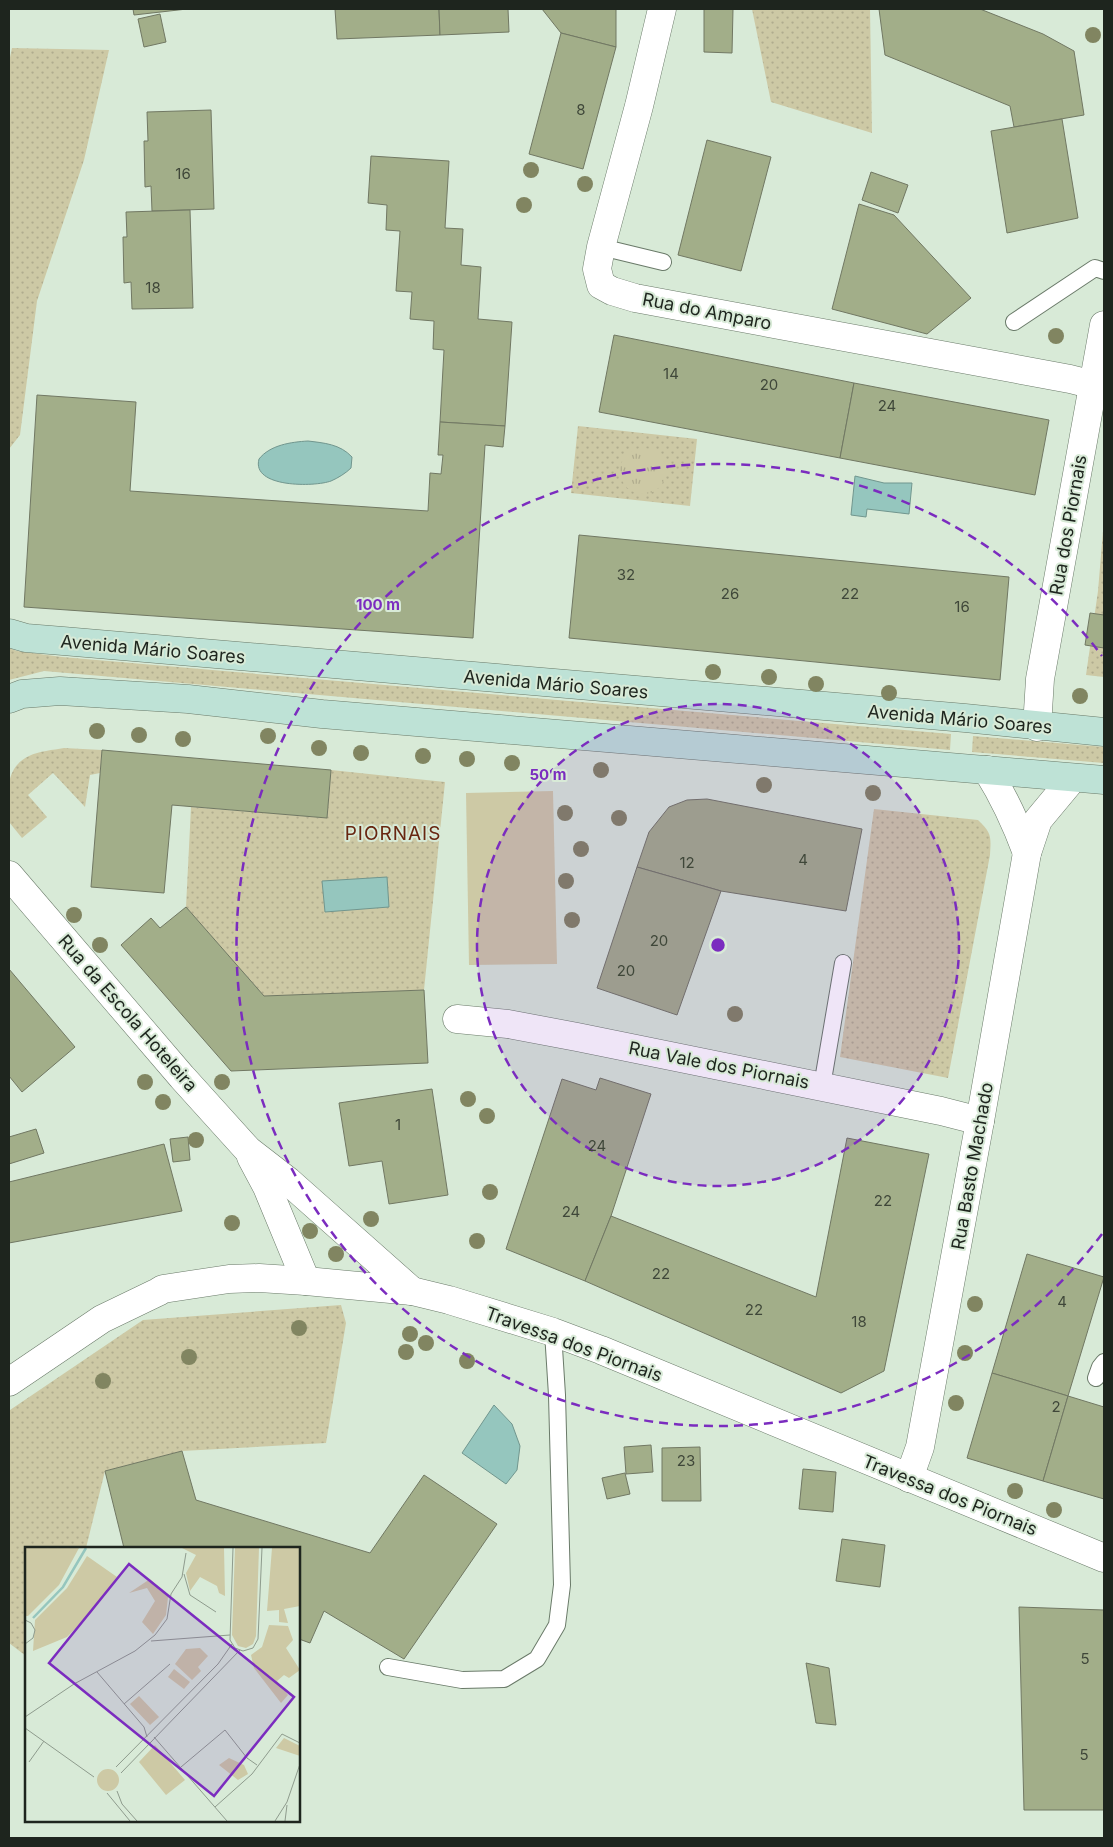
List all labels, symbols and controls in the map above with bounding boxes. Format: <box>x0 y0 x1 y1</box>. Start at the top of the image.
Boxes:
house number: 8 <box>576 100 586 119</box>
house number: 16 <box>175 164 191 183</box>
house number: 18 <box>145 278 161 297</box>
street label: Rua do Amparo <box>641 288 773 334</box>
house number: 14 <box>663 364 679 383</box>
house number: 20 <box>760 375 778 394</box>
house number: 24 <box>878 396 896 415</box>
street label: Rua dos Piornais <box>1045 453 1091 597</box>
house number: 32 <box>617 565 635 584</box>
house number: 26 <box>721 584 739 603</box>
house number: 22 <box>841 584 859 603</box>
text: 100 m <box>356 595 400 614</box>
house number: 16 <box>954 597 970 616</box>
street label: Avenida Mário Soares <box>60 630 246 668</box>
street label: Avenida Mário Soares <box>463 665 649 703</box>
street label: Avenida Mário Soares <box>867 700 1053 738</box>
text: 50 m <box>530 765 566 784</box>
district label: PIORNAIS <box>345 822 441 845</box>
house number: 4 <box>798 850 808 869</box>
house number: 12 <box>679 853 695 872</box>
street label: Rua da Escola Hoteleira <box>54 930 202 1096</box>
house number: 20 <box>650 931 668 950</box>
centre of rings <box>709 936 727 954</box>
house number: 20 <box>617 961 635 980</box>
street label: Rua Vale dos Piornais <box>627 1037 811 1093</box>
street label: Rua Basto Machado <box>947 1081 997 1251</box>
house number: 1 <box>395 1115 401 1134</box>
house number: 24 <box>588 1136 606 1155</box>
house number: 22 <box>874 1191 892 1210</box>
house number: 24 <box>562 1202 580 1221</box>
house number: 22 <box>652 1264 670 1283</box>
house number: 4 <box>1057 1292 1067 1311</box>
house number: 22 <box>745 1300 763 1319</box>
street label: Travessa dos Piornais <box>483 1302 665 1386</box>
house number: 18 <box>851 1312 867 1331</box>
house number: 2 <box>1051 1397 1061 1416</box>
street label: Travessa dos Piornais <box>860 1450 1040 1540</box>
house number: 23 <box>677 1451 695 1470</box>
inset map <box>25 1547 300 1822</box>
house number: 5 <box>1080 1649 1090 1668</box>
house number: 5 <box>1079 1745 1089 1764</box>

